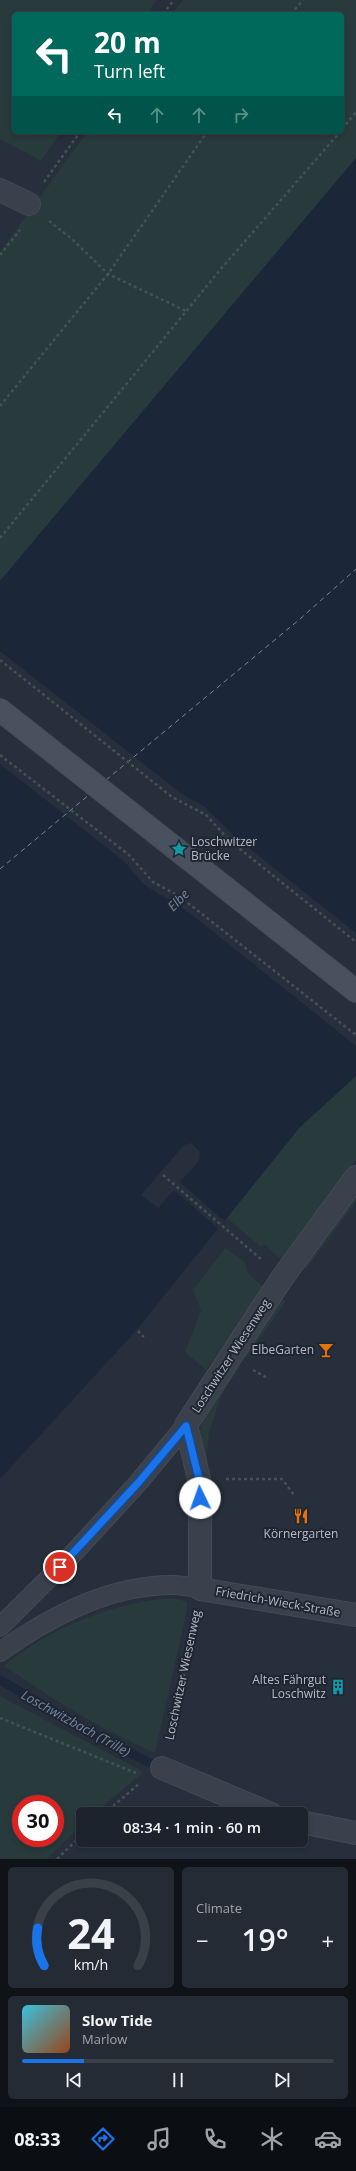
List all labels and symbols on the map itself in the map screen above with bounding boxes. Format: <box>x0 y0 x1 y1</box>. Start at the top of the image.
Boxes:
place label: Loschwitzer Brücke <box>191 833 257 864</box>
place icon: Loschwitzer Brücke <box>170 840 188 858</box>
water label: Elbe <box>163 885 193 915</box>
street label: Loschwitzer Wiesenweg <box>187 1295 274 1416</box>
place label: ElbeGarten <box>252 1341 314 1358</box>
bar icon: ElbeGarten <box>317 1341 335 1359</box>
position arrow <box>179 1477 221 1519</box>
restaurant icon: Körnergarten <box>292 1507 310 1525</box>
place label: Körnergarten <box>264 1525 338 1542</box>
pin <box>43 1550 77 1584</box>
street label: Friedrich-Wieck-Straße <box>214 1582 342 1621</box>
street label: Loschwitzer Wiesenweg <box>160 1608 205 1741</box>
place label: Altes Fährgut Loschwitz <box>252 1671 326 1702</box>
building icon: Altes Fährgut Loschwitz <box>329 1678 347 1696</box>
water label: Loschwitzbach (Trille) <box>18 1686 134 1761</box>
speed limit sign: 30 <box>12 1795 64 1847</box>

